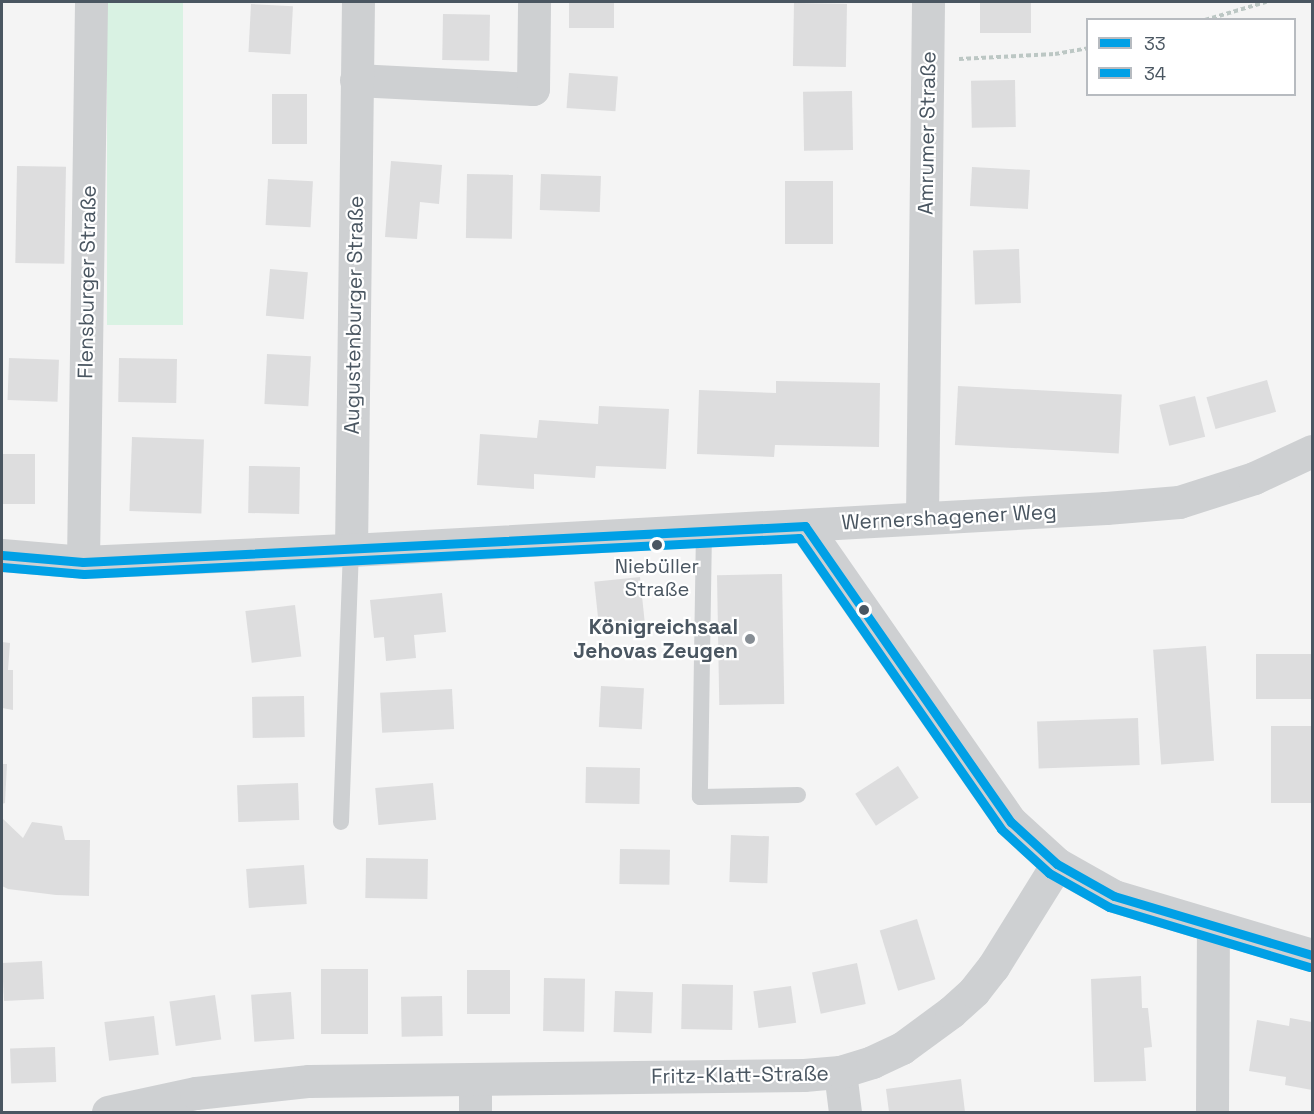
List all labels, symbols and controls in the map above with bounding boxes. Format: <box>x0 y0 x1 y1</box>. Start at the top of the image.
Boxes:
legend <box>1086 18 1296 96</box>
text: 33 <box>1144 32 1166 55</box>
street label: Amrumer Straße <box>913 51 941 215</box>
text: 34 <box>1144 62 1166 85</box>
street label: Flensburger Straße <box>73 185 101 379</box>
street label: Augustenburger Straße <box>339 195 369 435</box>
street label: Wernershagener Weg <box>841 499 1057 535</box>
marker: Niebüller Straße <box>651 539 663 551</box>
place label: Niebüller Straße <box>615 554 699 601</box>
unlabelled marker <box>858 604 870 616</box>
place label: Königreichsaal Jehovas Zeugen <box>573 614 738 664</box>
marker: Königreichsaal Jehovas Zeugen <box>743 632 757 646</box>
street label: Fritz-Klatt-Straße <box>651 1061 829 1089</box>

